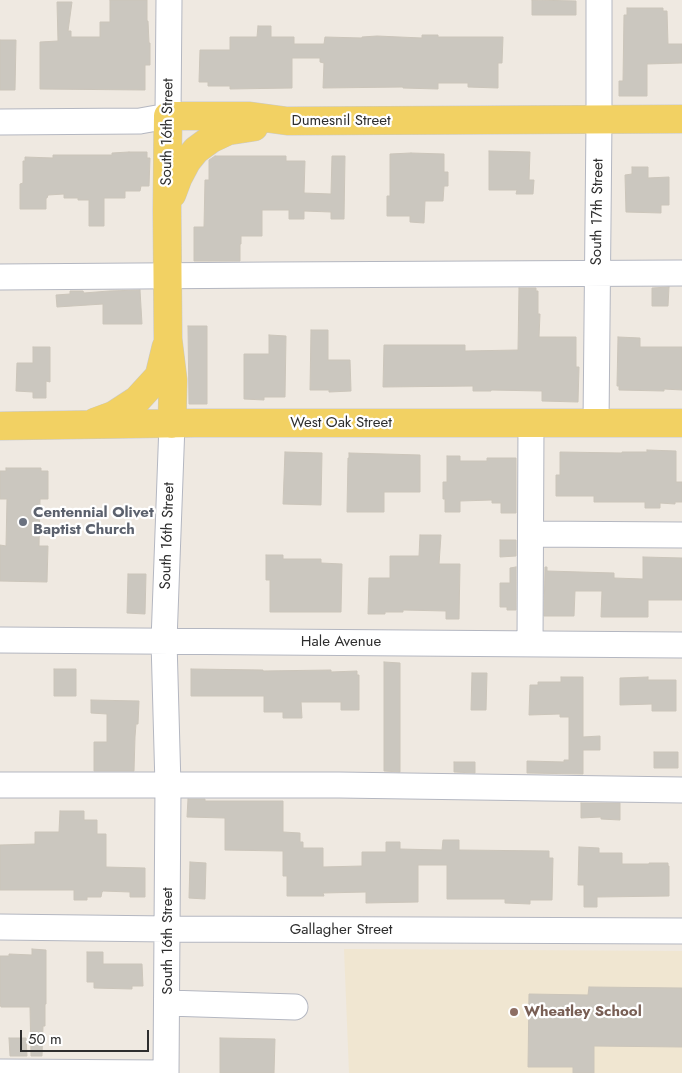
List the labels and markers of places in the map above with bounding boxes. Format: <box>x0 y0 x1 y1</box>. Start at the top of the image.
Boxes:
place label: Centennial Olivet Baptist Church <box>33 504 154 539</box>
marker: Centennial Olivet Baptist Church <box>17 516 29 528</box>
place label: Wheatley School <box>524 1003 642 1021</box>
marker: Wheatley School <box>508 1006 520 1018</box>

